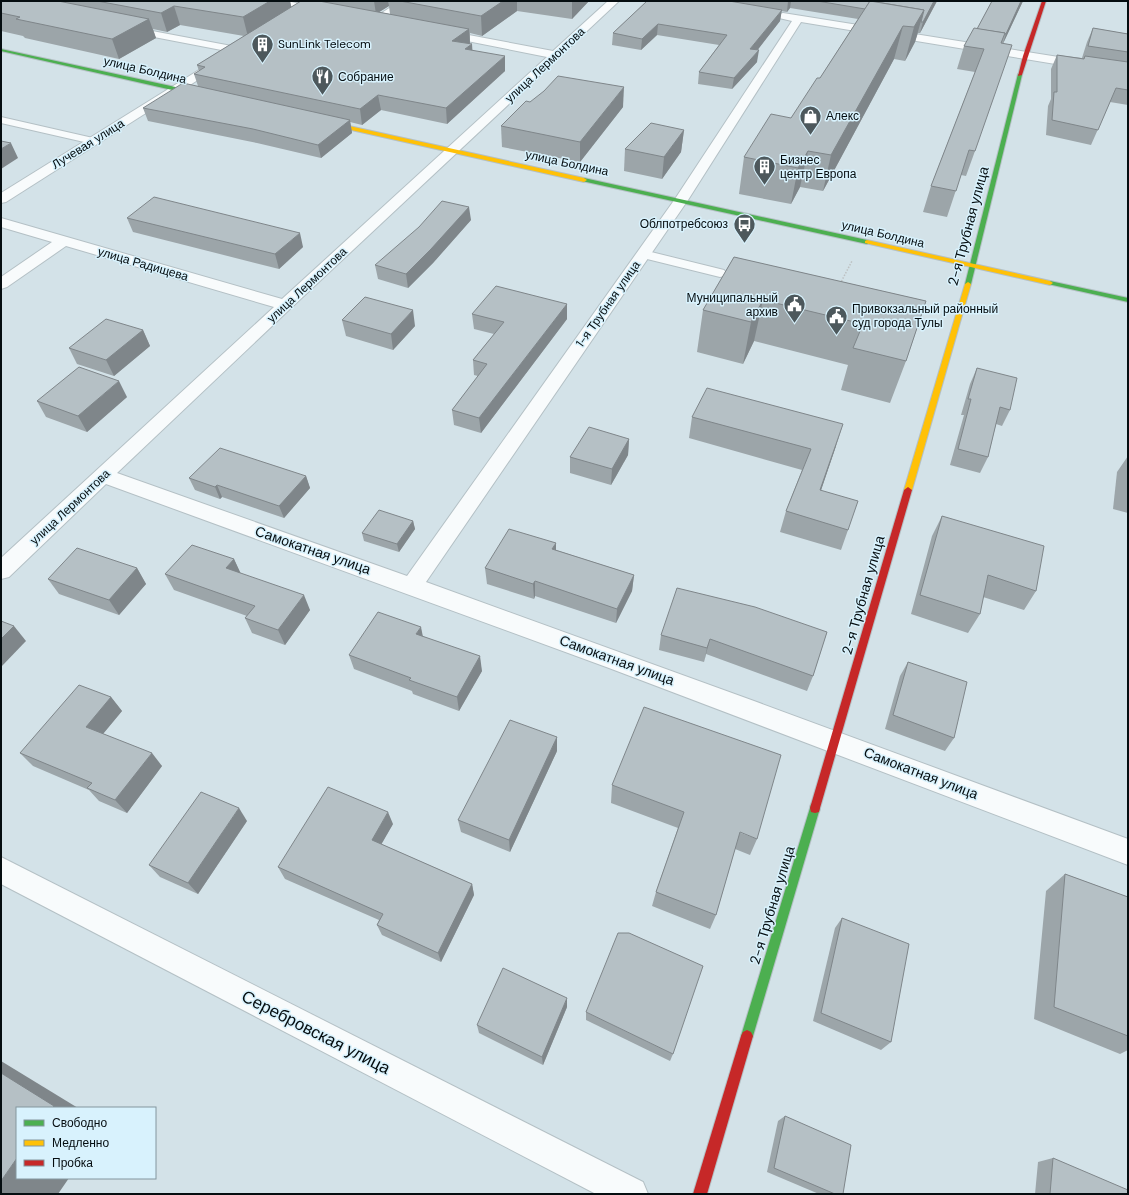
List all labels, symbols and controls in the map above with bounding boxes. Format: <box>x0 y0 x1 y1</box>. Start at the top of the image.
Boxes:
street label: улица Лермонтова <box>502 23 589 106</box>
building icon: SunLink Telecom <box>250 31 276 64</box>
place label: SunLink Telecom <box>278 36 371 52</box>
street label: улица Болдина <box>102 53 188 87</box>
restaurant icon: Собрание <box>309 64 335 97</box>
place label: Собрание <box>338 69 394 85</box>
shop icon: Алекс <box>798 103 824 136</box>
place label: Алекс <box>826 108 859 124</box>
street label: Лучевая улица <box>49 115 128 173</box>
street label: улица Болдина <box>524 146 610 180</box>
place label: Бизнес центр Европа <box>780 152 857 182</box>
building icon: Бизнес центр Европа <box>751 154 777 187</box>
street label: 2-я Трубная улица <box>943 164 993 288</box>
bus stop icon: Облпотребсоюз <box>731 211 757 244</box>
place label: Облпотребсоюз <box>640 216 728 232</box>
street label: улица Болдина <box>840 217 926 251</box>
street label: улица Радищева <box>96 243 190 285</box>
street label: улица Лермонтова <box>264 243 351 326</box>
street label: 1-я Трубная улица <box>572 257 644 350</box>
place label: Муниципальный архив <box>687 290 778 320</box>
public building icon: Муниципальный архив <box>781 292 807 325</box>
place label: Привокзальный районный суд города Тулы <box>852 301 998 331</box>
public building icon: Привокзальный районный суд города Тулы <box>823 303 849 336</box>
street label: улица Лермонтова <box>27 465 114 548</box>
street label: Самокатная улица <box>253 522 373 578</box>
street label: 2-я Трубная улица <box>837 533 889 657</box>
street label: Самокатная улица <box>557 631 677 689</box>
street label: Самокатная улица <box>861 743 981 803</box>
street label: 2-я Трубная улица <box>745 843 799 966</box>
street label: Серебровская улица <box>238 985 395 1079</box>
legend <box>16 1107 156 1179</box>
text: Свободно <box>52 1115 107 1131</box>
text: Медленно <box>52 1135 109 1151</box>
text: Пробка <box>52 1155 93 1171</box>

